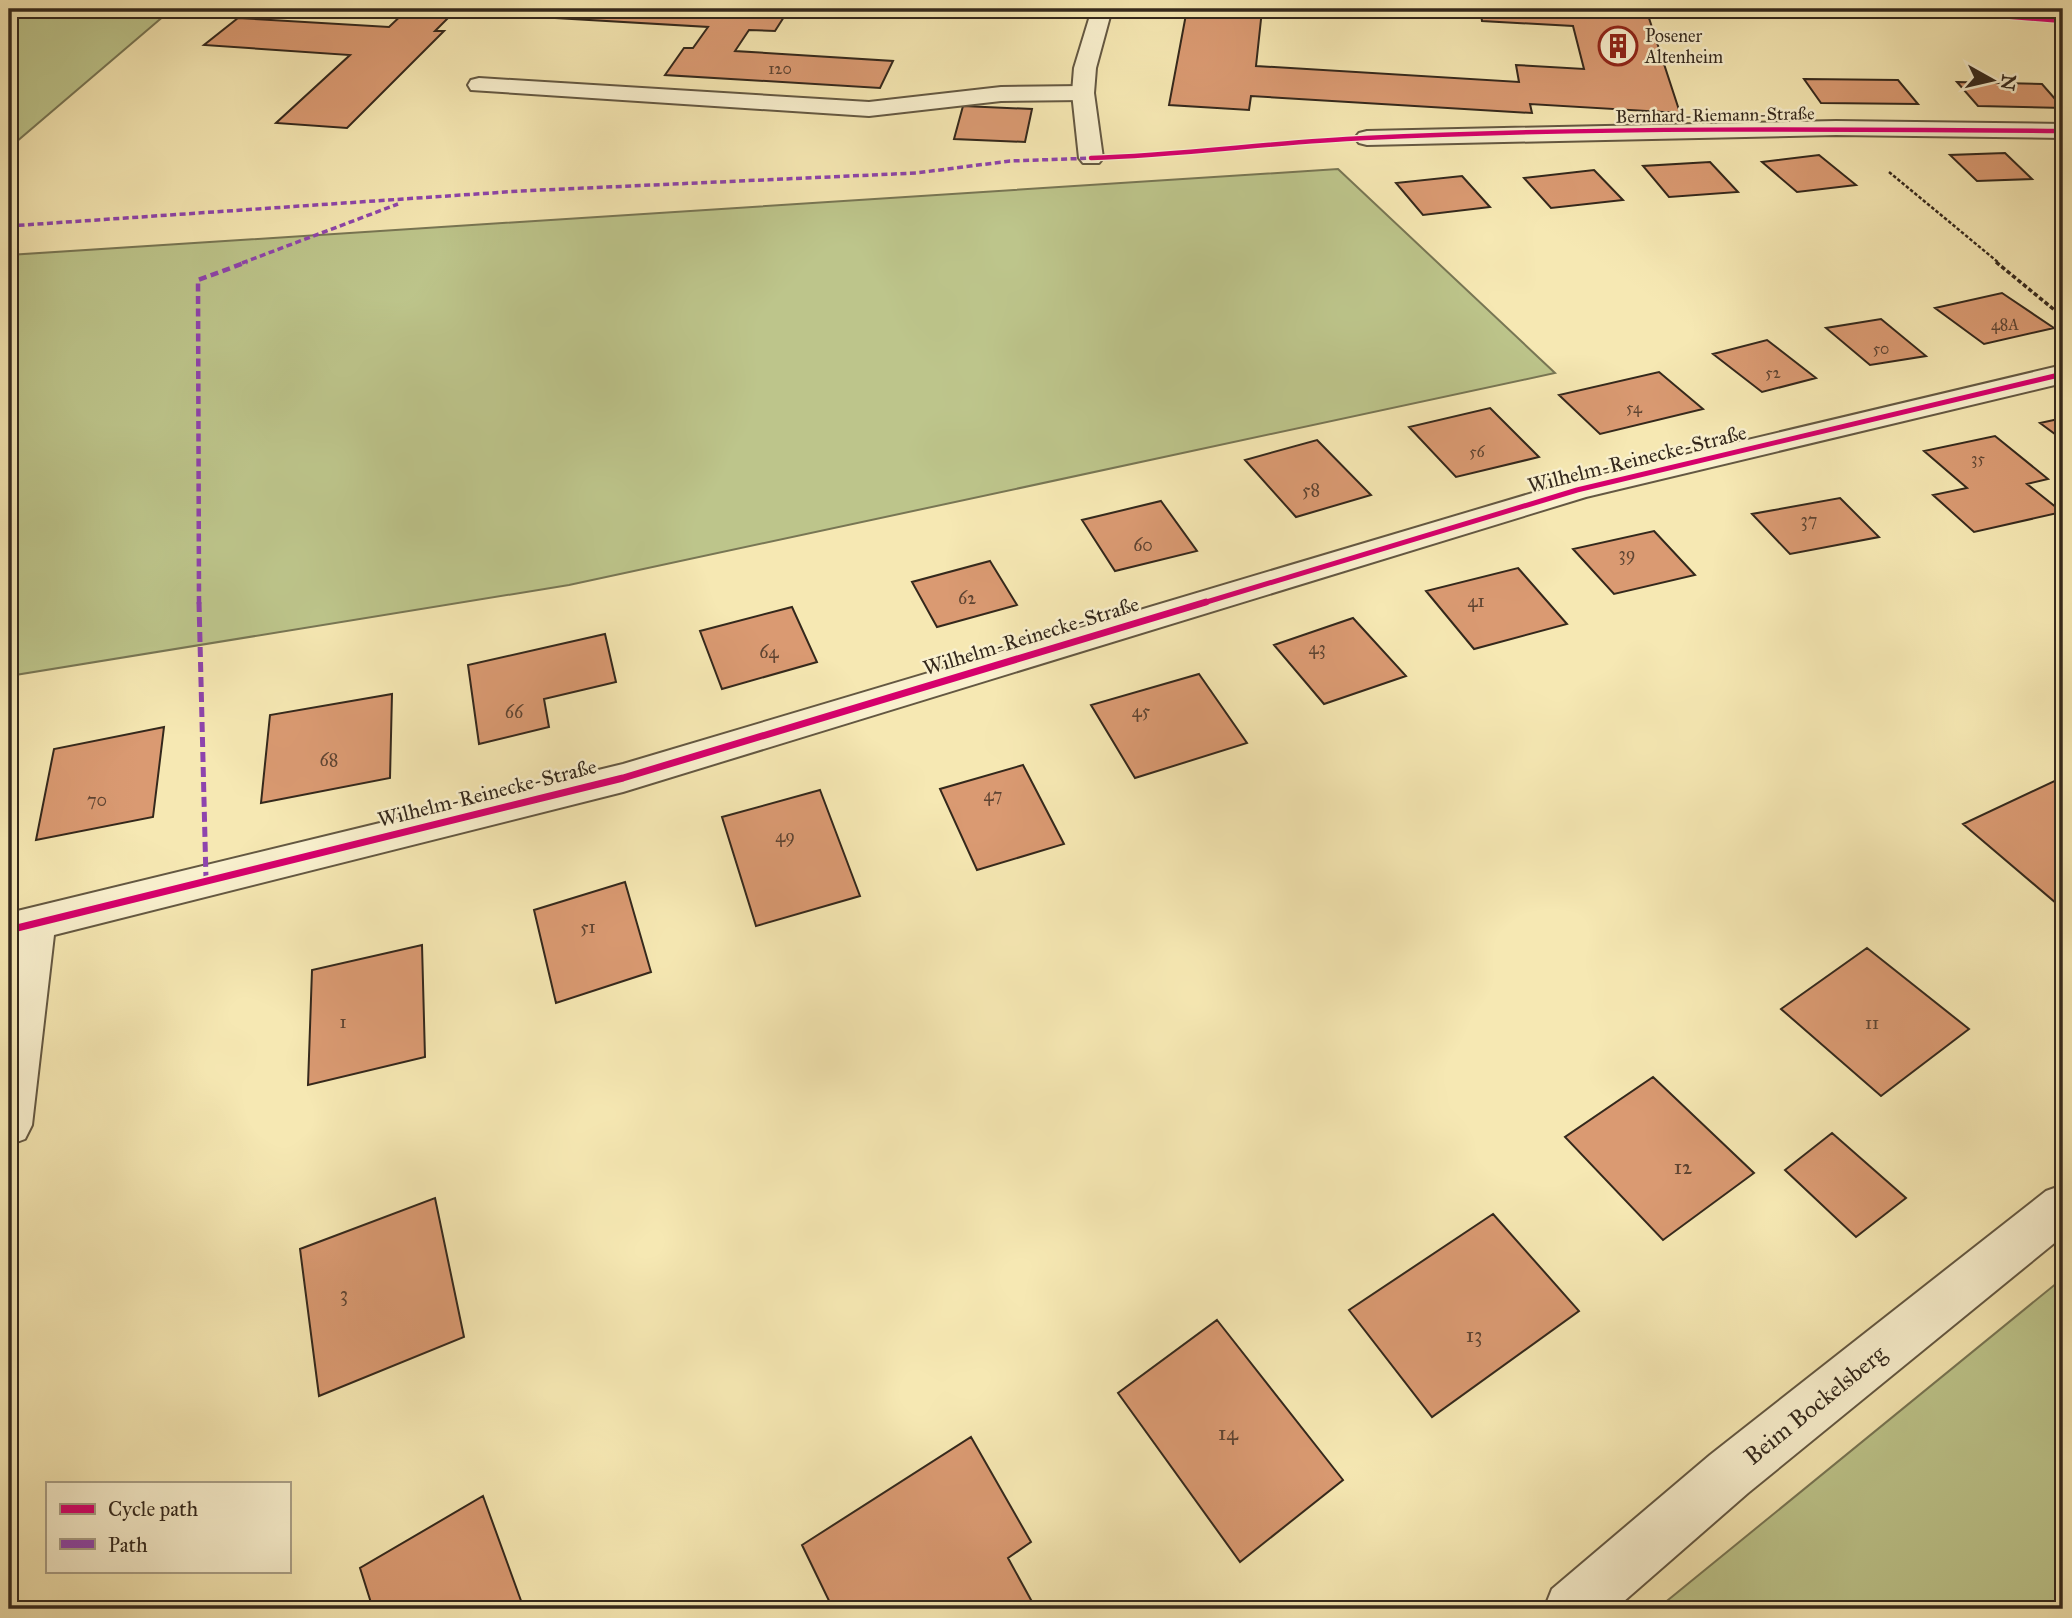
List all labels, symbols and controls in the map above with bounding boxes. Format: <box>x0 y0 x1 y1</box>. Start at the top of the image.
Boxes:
building icon: Posener Altenheim <box>1597 25 1639 67</box>
place label: Posener Altenheim <box>1644 25 1723 68</box>
north arrow <box>1956 46 2026 116</box>
house number: 120 <box>768 59 792 78</box>
text: N <box>1996 73 2021 92</box>
street label: Bernhard-Riemann-Straße <box>1615 102 1815 128</box>
house number: 48A <box>1991 315 2019 334</box>
house number: 50 <box>1873 339 1889 358</box>
house number: 52 <box>1765 363 1781 382</box>
house number: 54 <box>1626 398 1643 417</box>
street label: Wilhelm-Reinecke-Straße <box>1525 419 1749 499</box>
house number: 56 <box>1469 442 1486 461</box>
house number: 35 <box>1971 449 1985 468</box>
house number: 58 <box>1302 479 1320 501</box>
house number: 37 <box>1801 509 1817 531</box>
house number: 60 <box>1133 534 1153 556</box>
house number: 39 <box>1619 543 1635 565</box>
house number: 62 <box>958 587 976 609</box>
house number: 41 <box>1467 590 1485 612</box>
street label: Wilhelm-Reinecke-Straße <box>920 591 1142 681</box>
house number: 43 <box>1308 637 1326 659</box>
house number: 64 <box>759 641 780 663</box>
house number: 45 <box>1132 700 1151 722</box>
house number: 66 <box>505 701 524 723</box>
house number: 68 <box>320 749 338 771</box>
street label: Wilhelm-Reinecke-Straße <box>375 753 599 833</box>
house number: 47 <box>984 784 1002 806</box>
house number: 70 <box>87 789 107 811</box>
house number: 49 <box>775 825 795 847</box>
house number: 51 <box>580 916 596 938</box>
house number: 1 <box>339 1011 347 1033</box>
house number: 11 <box>1865 1012 1879 1034</box>
house number: 12 <box>1674 1154 1693 1180</box>
house number: 3 <box>340 1281 348 1307</box>
house number: 13 <box>1466 1322 1482 1348</box>
street label: Beim Bockelsberg <box>1738 1338 1893 1471</box>
house number: 14 <box>1218 1420 1239 1446</box>
legend <box>46 1482 290 1572</box>
text: Cycle path <box>108 1496 199 1522</box>
text: Path <box>108 1532 148 1558</box>

